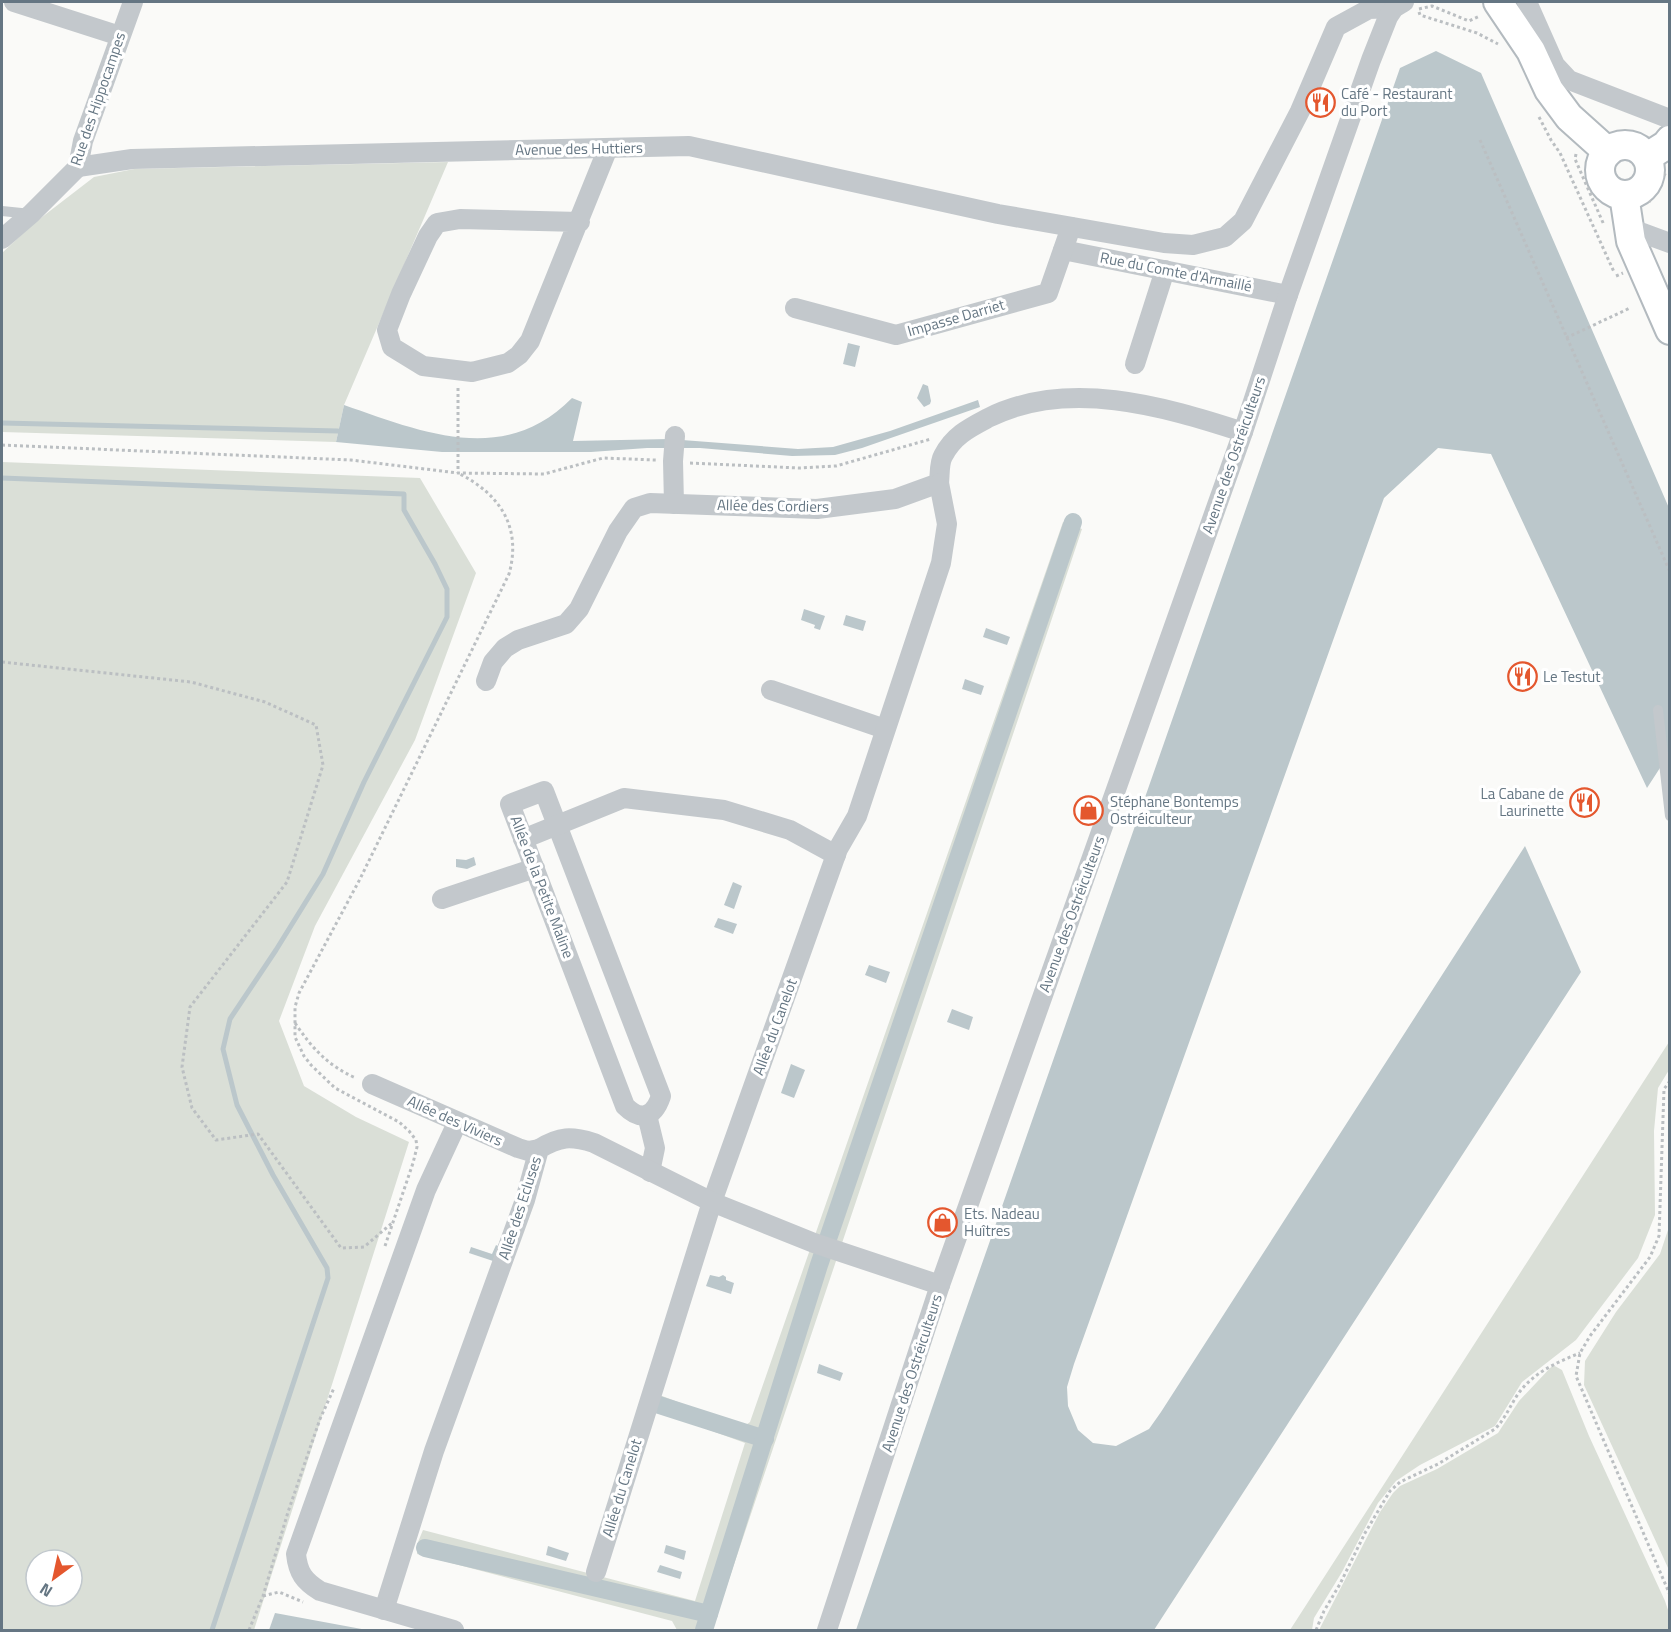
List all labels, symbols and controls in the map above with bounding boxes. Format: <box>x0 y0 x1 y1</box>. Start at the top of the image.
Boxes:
street label: Rue des Hippocampes <box>64 29 131 169</box>
place label: Café - Restaurant du Port <box>1341 82 1453 122</box>
restaurant icon: Café - Restaurant du Port <box>1304 87 1336 119</box>
street label: Avenue des Huttiers <box>515 136 643 161</box>
street label: Rue du Comte d'Armaillé <box>1098 246 1254 298</box>
street label: Impasse Darriet <box>905 292 1008 342</box>
street label: Avenue des Ostréiculteurs <box>1196 373 1271 537</box>
street label: Allée des Cordiers <box>717 493 829 518</box>
restaurant icon: Le Testut <box>1506 661 1538 693</box>
place label: Le Testut <box>1543 665 1601 688</box>
place label: La Cabane de Laurinette <box>1480 782 1564 822</box>
restaurant icon: La Cabane de Laurinette <box>1569 787 1601 819</box>
place label: Stéphane Bontemps Ostréiculteur <box>1110 790 1239 830</box>
shop icon: Stéphane Bontemps Ostréiculteur <box>1073 795 1105 827</box>
street label: Allée de la Petite Maline <box>505 812 580 961</box>
street label: Avenue des Ostréiculteurs <box>1033 832 1111 995</box>
street label: Allée du Canelot <box>746 975 803 1078</box>
street label: Allée des Viviers <box>404 1089 507 1152</box>
street label: Allée des Ecluses <box>492 1153 547 1263</box>
place label: Ets. Nadeau Huîtres <box>964 1202 1040 1242</box>
shop icon: Ets. Nadeau Huîtres <box>927 1207 959 1239</box>
street label: Avenue des Ostréiculteurs <box>875 1291 948 1455</box>
street label: Allée du Canelot <box>596 1435 648 1540</box>
north arrow <box>24 1548 84 1608</box>
text: N <box>35 1577 57 1604</box>

